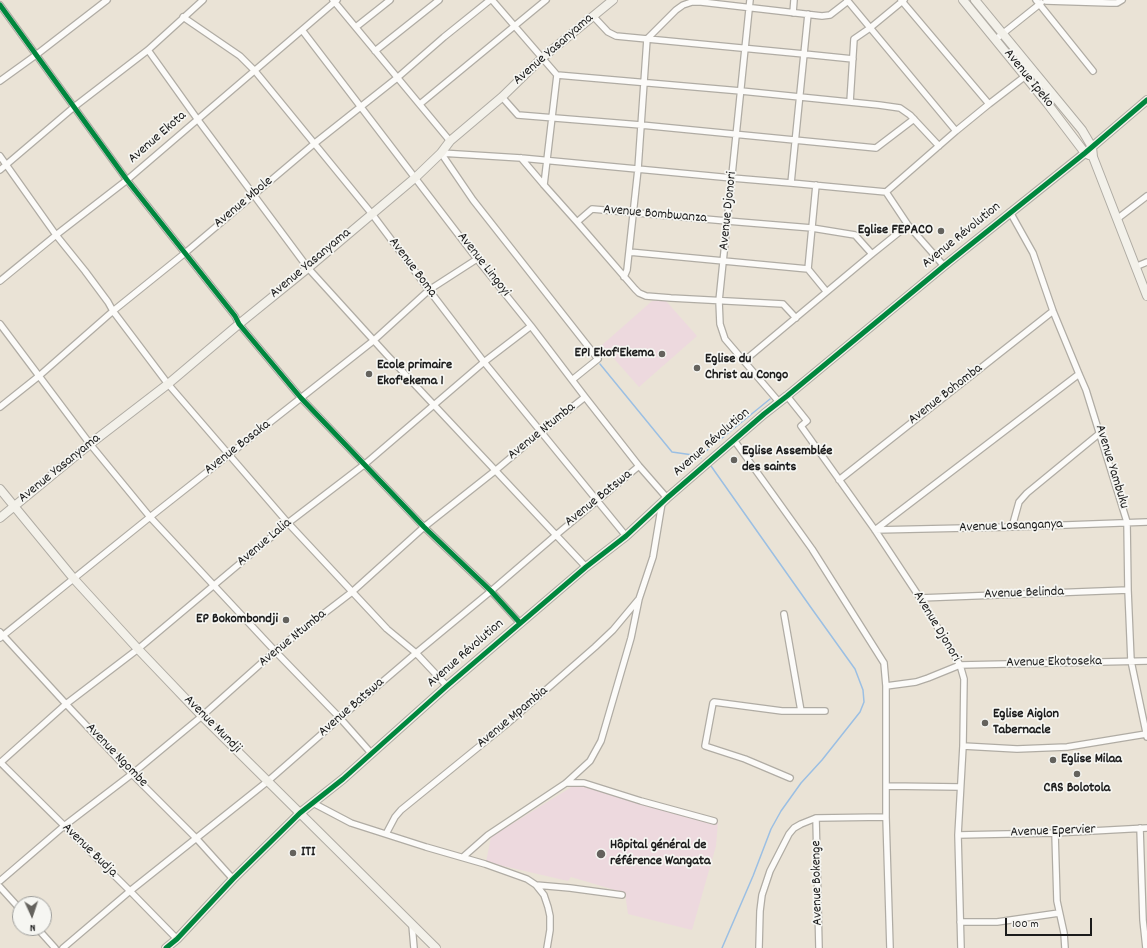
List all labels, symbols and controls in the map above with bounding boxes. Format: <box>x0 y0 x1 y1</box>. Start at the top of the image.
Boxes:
street label: Avenue Yasanyama <box>511 11 597 89</box>
street label: Avenue Ipeko <box>999 46 1057 112</box>
street label: Avenue Ekota <box>125 108 191 168</box>
street label: Avenue Djonori <box>717 171 741 251</box>
street label: Avenue Mbole <box>211 174 277 232</box>
street label: Avenue Révolution <box>919 199 1005 273</box>
street label: Avenue Bombwanza <box>602 202 708 228</box>
place label: Eglise FEPACO <box>858 223 933 239</box>
street label: Avenue Yasanyama <box>267 225 355 303</box>
marker: Eglise FEPACO <box>936 226 946 236</box>
street label: Avenue Lingoyi <box>453 230 513 300</box>
street label: Avenue Boma <box>384 235 440 301</box>
place label: EP1 Ekof'Ekema <box>575 346 654 362</box>
marker: EP1 Ekof'Ekema <box>657 349 667 359</box>
place label: Eglise du Christ au Congo <box>705 352 788 384</box>
place label: Ecole primaire Ekof'ekema 1 <box>377 358 452 390</box>
street label: Avenue Bohomba <box>906 361 986 429</box>
marker: Eglise du Christ au Congo <box>692 363 702 373</box>
marker: Ecole primaire Ekof'ekema 1 <box>364 369 374 379</box>
street label: Avenue Ntumba <box>505 400 579 464</box>
street label: Avenue Révolution <box>670 405 754 481</box>
street label: Avenue Bosaka <box>202 417 274 479</box>
street label: Avenue Yambuku <box>1090 423 1132 511</box>
street label: Avenue Yasanyama <box>16 431 104 507</box>
place label: Eglise Assemblée des saints <box>742 444 832 476</box>
marker: Eglise Assemblée des saints <box>729 455 739 465</box>
street label: Avenue Batswa <box>562 467 636 531</box>
street label: Avenue Lalia <box>234 515 296 571</box>
street label: Avenue Losanganya <box>959 517 1063 537</box>
street label: Avenue Belinda <box>984 584 1064 604</box>
street label: Avenue Djonori <box>908 589 964 665</box>
street label: Avenue Ntumba <box>256 607 330 671</box>
place label: EP Bokombondji <box>196 612 278 628</box>
marker: EP Bokombondji <box>281 615 291 625</box>
street label: Avenue Révolution <box>424 616 508 692</box>
street label: Avenue Ekotoseka <box>1006 654 1102 672</box>
street label: Avenue Batswa <box>316 675 388 741</box>
street label: Avenue Mpambia <box>474 683 552 753</box>
street label: Avenue Mundji <box>180 693 244 757</box>
place label: Eglise Aiglon Tabernacle <box>993 707 1059 740</box>
marker: Eglise Aiglon Tabernacle <box>980 718 990 728</box>
street label: Avenue Ngombe <box>81 720 151 792</box>
place label: Eglise Milaa <box>1061 752 1122 768</box>
marker: Eglise Milaa <box>1048 755 1058 765</box>
marker: CRS Bolotola <box>1072 769 1082 779</box>
place label: CRS Bolotola <box>1044 781 1110 797</box>
street label: Avenue Budja <box>58 820 120 882</box>
street label: Avenue Epervier <box>1010 822 1096 842</box>
place label: Hôpital général de référence Wangata <box>610 838 711 870</box>
street label: Avenue Bokenge <box>809 840 827 926</box>
place label: ITI <box>301 845 315 861</box>
marker: ITI <box>288 848 298 858</box>
marker: Hôpital général de référence Wangata <box>595 848 607 860</box>
north arrow <box>12 896 52 936</box>
scale bar <box>1007 910 1094 936</box>
text: 100 m <box>1012 916 1039 933</box>
text: N <box>29 919 36 935</box>

